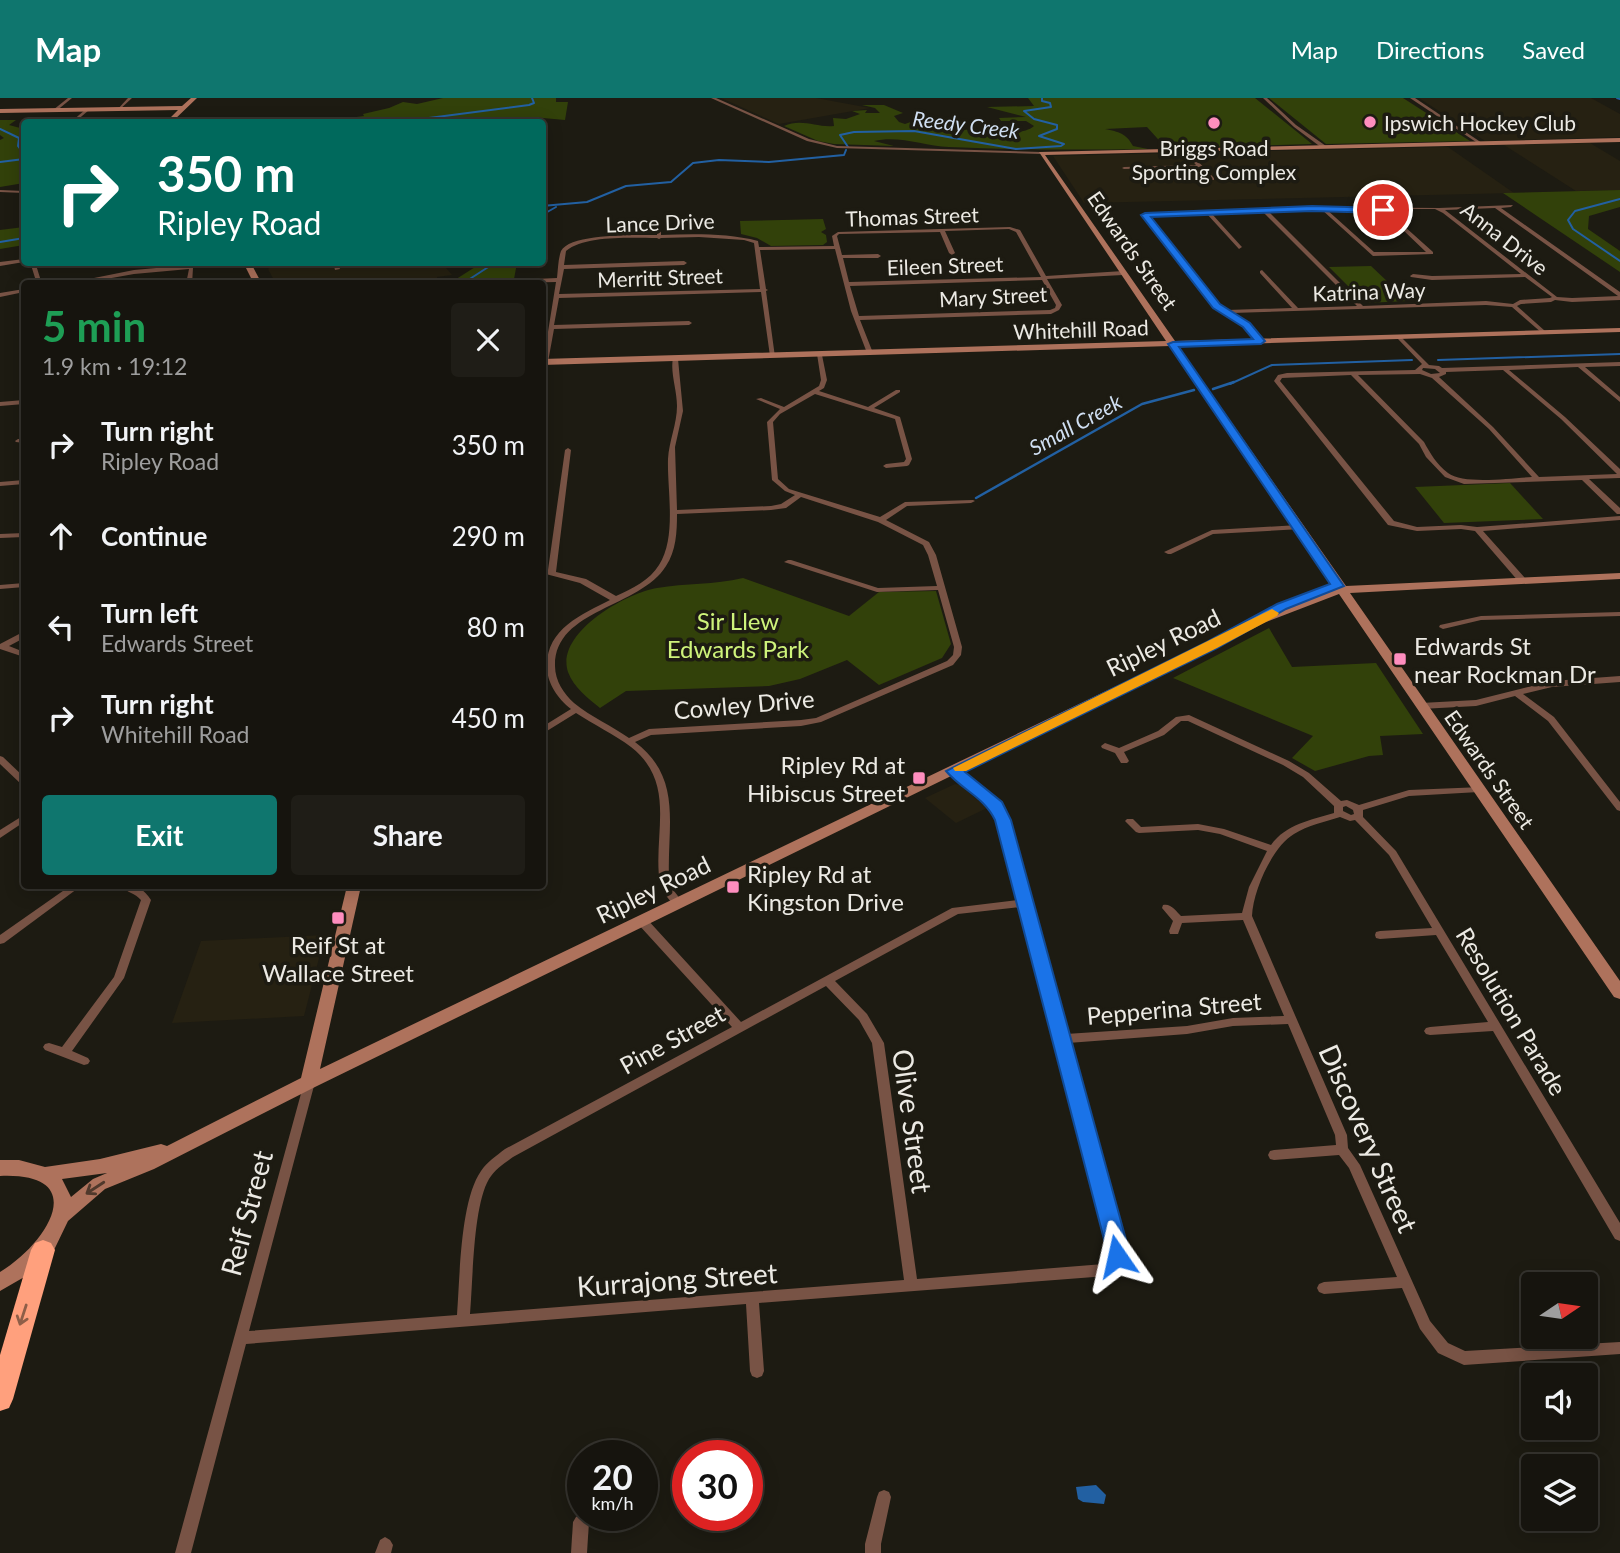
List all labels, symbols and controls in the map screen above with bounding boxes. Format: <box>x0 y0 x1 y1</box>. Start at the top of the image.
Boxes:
text: Map <box>35 29 101 69</box>
text: Map <box>1291 35 1338 64</box>
text: Directions <box>1376 35 1484 64</box>
text: Saved <box>1522 35 1585 64</box>
water label: Reedy Creek <box>911 105 1022 143</box>
place label: Ipswich Hockey Club <box>1384 110 1576 135</box>
marker: Ipswich Hockey Club <box>1362 114 1378 130</box>
marker: Briggs Road Sporting Complex <box>1206 115 1222 131</box>
place label: Briggs Road Sporting Complex <box>1132 135 1297 184</box>
text: 350 m <box>157 144 295 202</box>
icon: right <box>42 147 133 238</box>
pin <box>1353 180 1413 240</box>
street label: Edwards Street <box>1083 186 1183 314</box>
icon: arrive <box>1364 191 1402 229</box>
street label: Anna Drive <box>1457 196 1553 280</box>
street label: Thomas Street <box>845 201 980 231</box>
text: Ripley Road <box>157 203 321 242</box>
street label: Lance Drive <box>605 208 715 236</box>
street label: Eileen Street <box>886 250 1004 280</box>
street label: Merritt Street <box>597 262 724 292</box>
street label: Katrina Way <box>1312 277 1426 305</box>
street label: Mary Street <box>938 281 1048 311</box>
text: 5 min <box>42 301 146 351</box>
button: close <box>451 303 525 377</box>
street label: Whitehill Road <box>1013 314 1149 344</box>
text: 1.9 km · 19:12 <box>42 352 187 380</box>
water label: Small Creek <box>1024 388 1127 460</box>
text: Turn right <box>101 415 214 447</box>
icon: right <box>42 426 80 464</box>
text: 350 m <box>452 429 525 461</box>
text: Ripley Road <box>101 447 219 475</box>
icon: ahead <box>42 517 80 555</box>
text: Continue <box>101 520 207 552</box>
text: 290 m <box>452 520 525 552</box>
text: Turn left <box>101 597 198 629</box>
street label: Ripley Road <box>1101 602 1225 682</box>
park label: Sir Llew Edwards Park <box>667 606 810 663</box>
icon: left <box>42 608 80 646</box>
text: 80 m <box>467 611 525 643</box>
text: Edwards Street <box>101 629 253 657</box>
place label: Edwards St near Rockman Dr <box>1414 631 1596 688</box>
marker: Edwards St near Rockman Dr <box>1392 651 1408 667</box>
street label: Cowley Drive <box>672 683 816 725</box>
text: Turn right <box>101 688 214 720</box>
icon: right <box>42 699 80 737</box>
text: 450 m <box>452 702 525 734</box>
street label: Edwards Street <box>1440 705 1540 833</box>
text: Whitehill Road <box>101 720 250 748</box>
place label: Ripley Rd at Hibiscus Street <box>747 750 905 807</box>
marker: Ripley Rd at Hibiscus Street <box>911 770 927 786</box>
button: Exit <box>42 795 277 875</box>
button: Share <box>291 795 525 875</box>
street label: Ripley Road <box>591 849 715 929</box>
place label: Ripley Rd at Kingston Drive <box>747 859 904 916</box>
marker: Ripley Rd at Kingston Drive <box>725 879 741 895</box>
marker: Reif St at Wallace Street <box>330 910 346 926</box>
street label: Resolution Parade <box>1451 922 1573 1100</box>
place label: Reif St at Wallace Street <box>262 930 414 987</box>
street label: Pepperina Street <box>1085 986 1263 1030</box>
street label: Pine Street <box>614 998 730 1080</box>
street label: Discovery Street <box>1312 1039 1426 1237</box>
street label: Olive Street <box>886 1047 940 1195</box>
street label: Reif Street <box>213 1147 279 1279</box>
one-way arrow <box>86 1181 106 1195</box>
position arrow <box>1080 1219 1154 1293</box>
street label: Kurrajong Street <box>575 1255 779 1303</box>
north arrow <box>1521 1272 1598 1349</box>
map controls <box>1521 1272 1598 1531</box>
one-way arrow <box>16 1304 28 1326</box>
button: sound <box>1521 1363 1598 1440</box>
speed limit sign: 30 <box>672 1440 763 1531</box>
button: layers <box>1521 1454 1598 1531</box>
text: 20 <box>592 1455 633 1497</box>
text: km/h <box>591 1492 634 1514</box>

